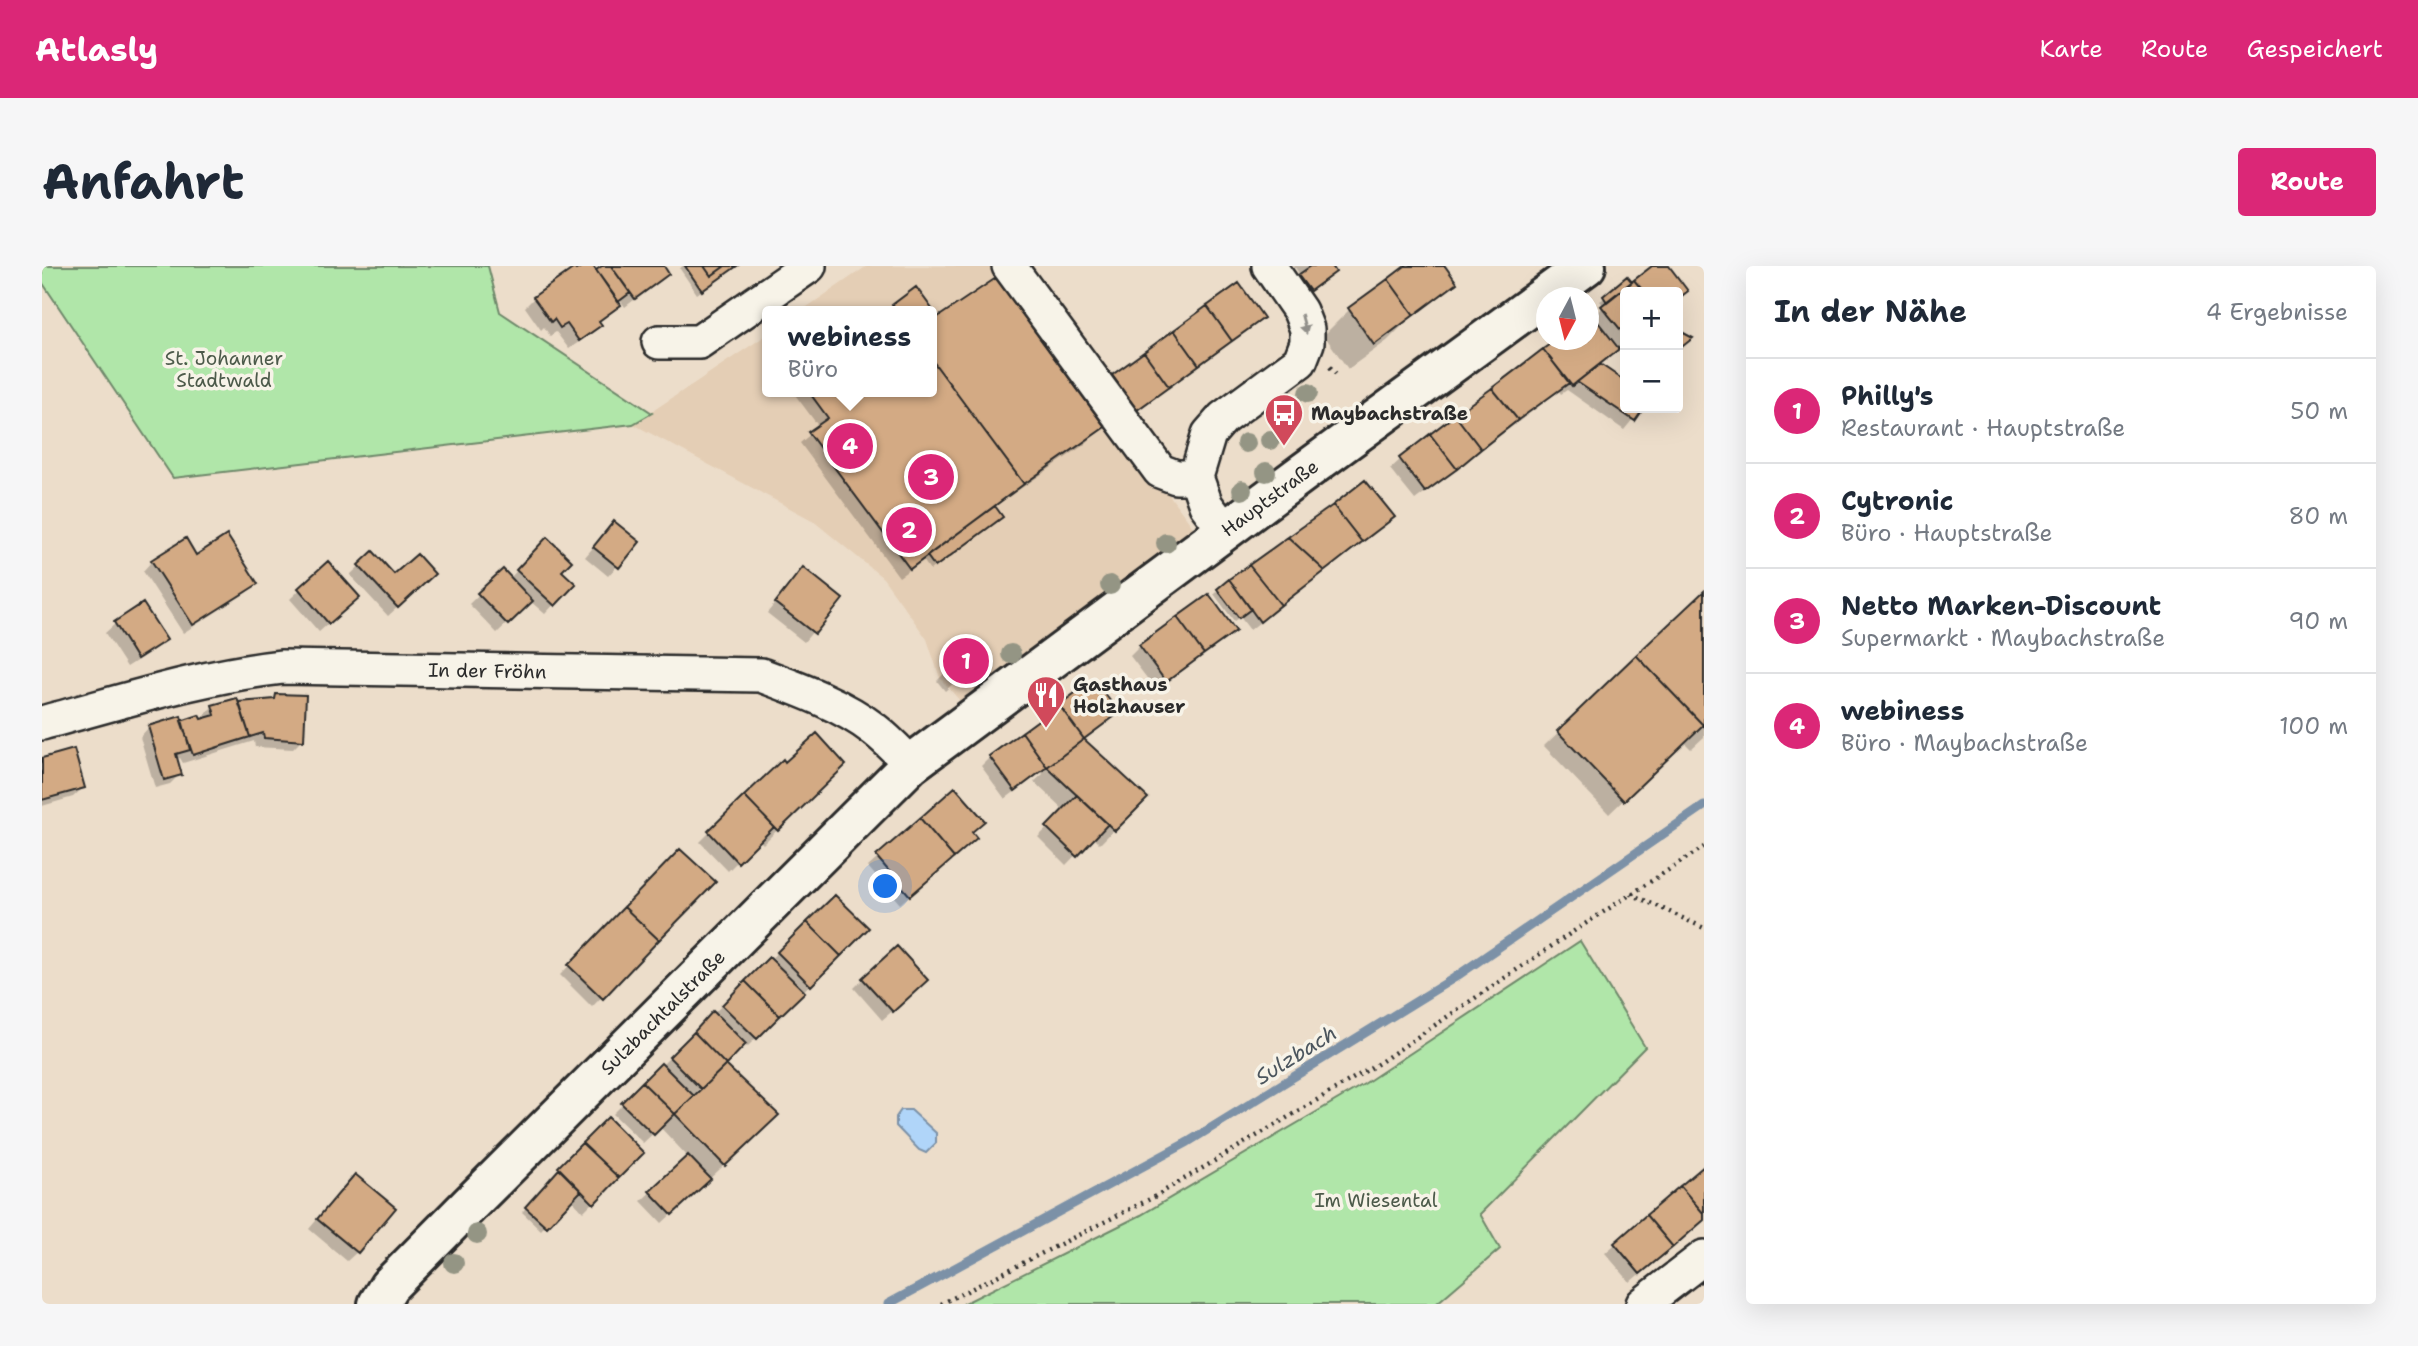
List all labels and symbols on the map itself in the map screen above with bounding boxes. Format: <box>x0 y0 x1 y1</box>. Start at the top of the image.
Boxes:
north arrow <box>1536 287 1599 350</box>
one-way arrow <box>1299 313 1310 335</box>
park label: St. Johanner Stadtwald <box>165 346 283 393</box>
bus stop icon: Maybachstraße <box>1263 392 1305 447</box>
place label: Maybachstraße <box>1311 401 1468 426</box>
pin: 4 <box>827 420 873 472</box>
pin: 3 <box>908 451 954 503</box>
street label: Hauptstraße <box>1216 454 1323 542</box>
pin: 2 <box>886 504 932 556</box>
pin: 1 <box>943 635 989 687</box>
street label: In der Fröhn <box>428 657 547 684</box>
place label: Gasthaus Holzhauser <box>1073 672 1185 719</box>
restaurant icon: Gasthaus Holzhauser <box>1025 674 1067 729</box>
your location <box>868 869 902 903</box>
street label: Sulzbachtalstraße <box>595 945 731 1080</box>
water label: Sulzbach <box>1250 1019 1342 1091</box>
park label: Im Wiesental <box>1314 1188 1438 1213</box>

